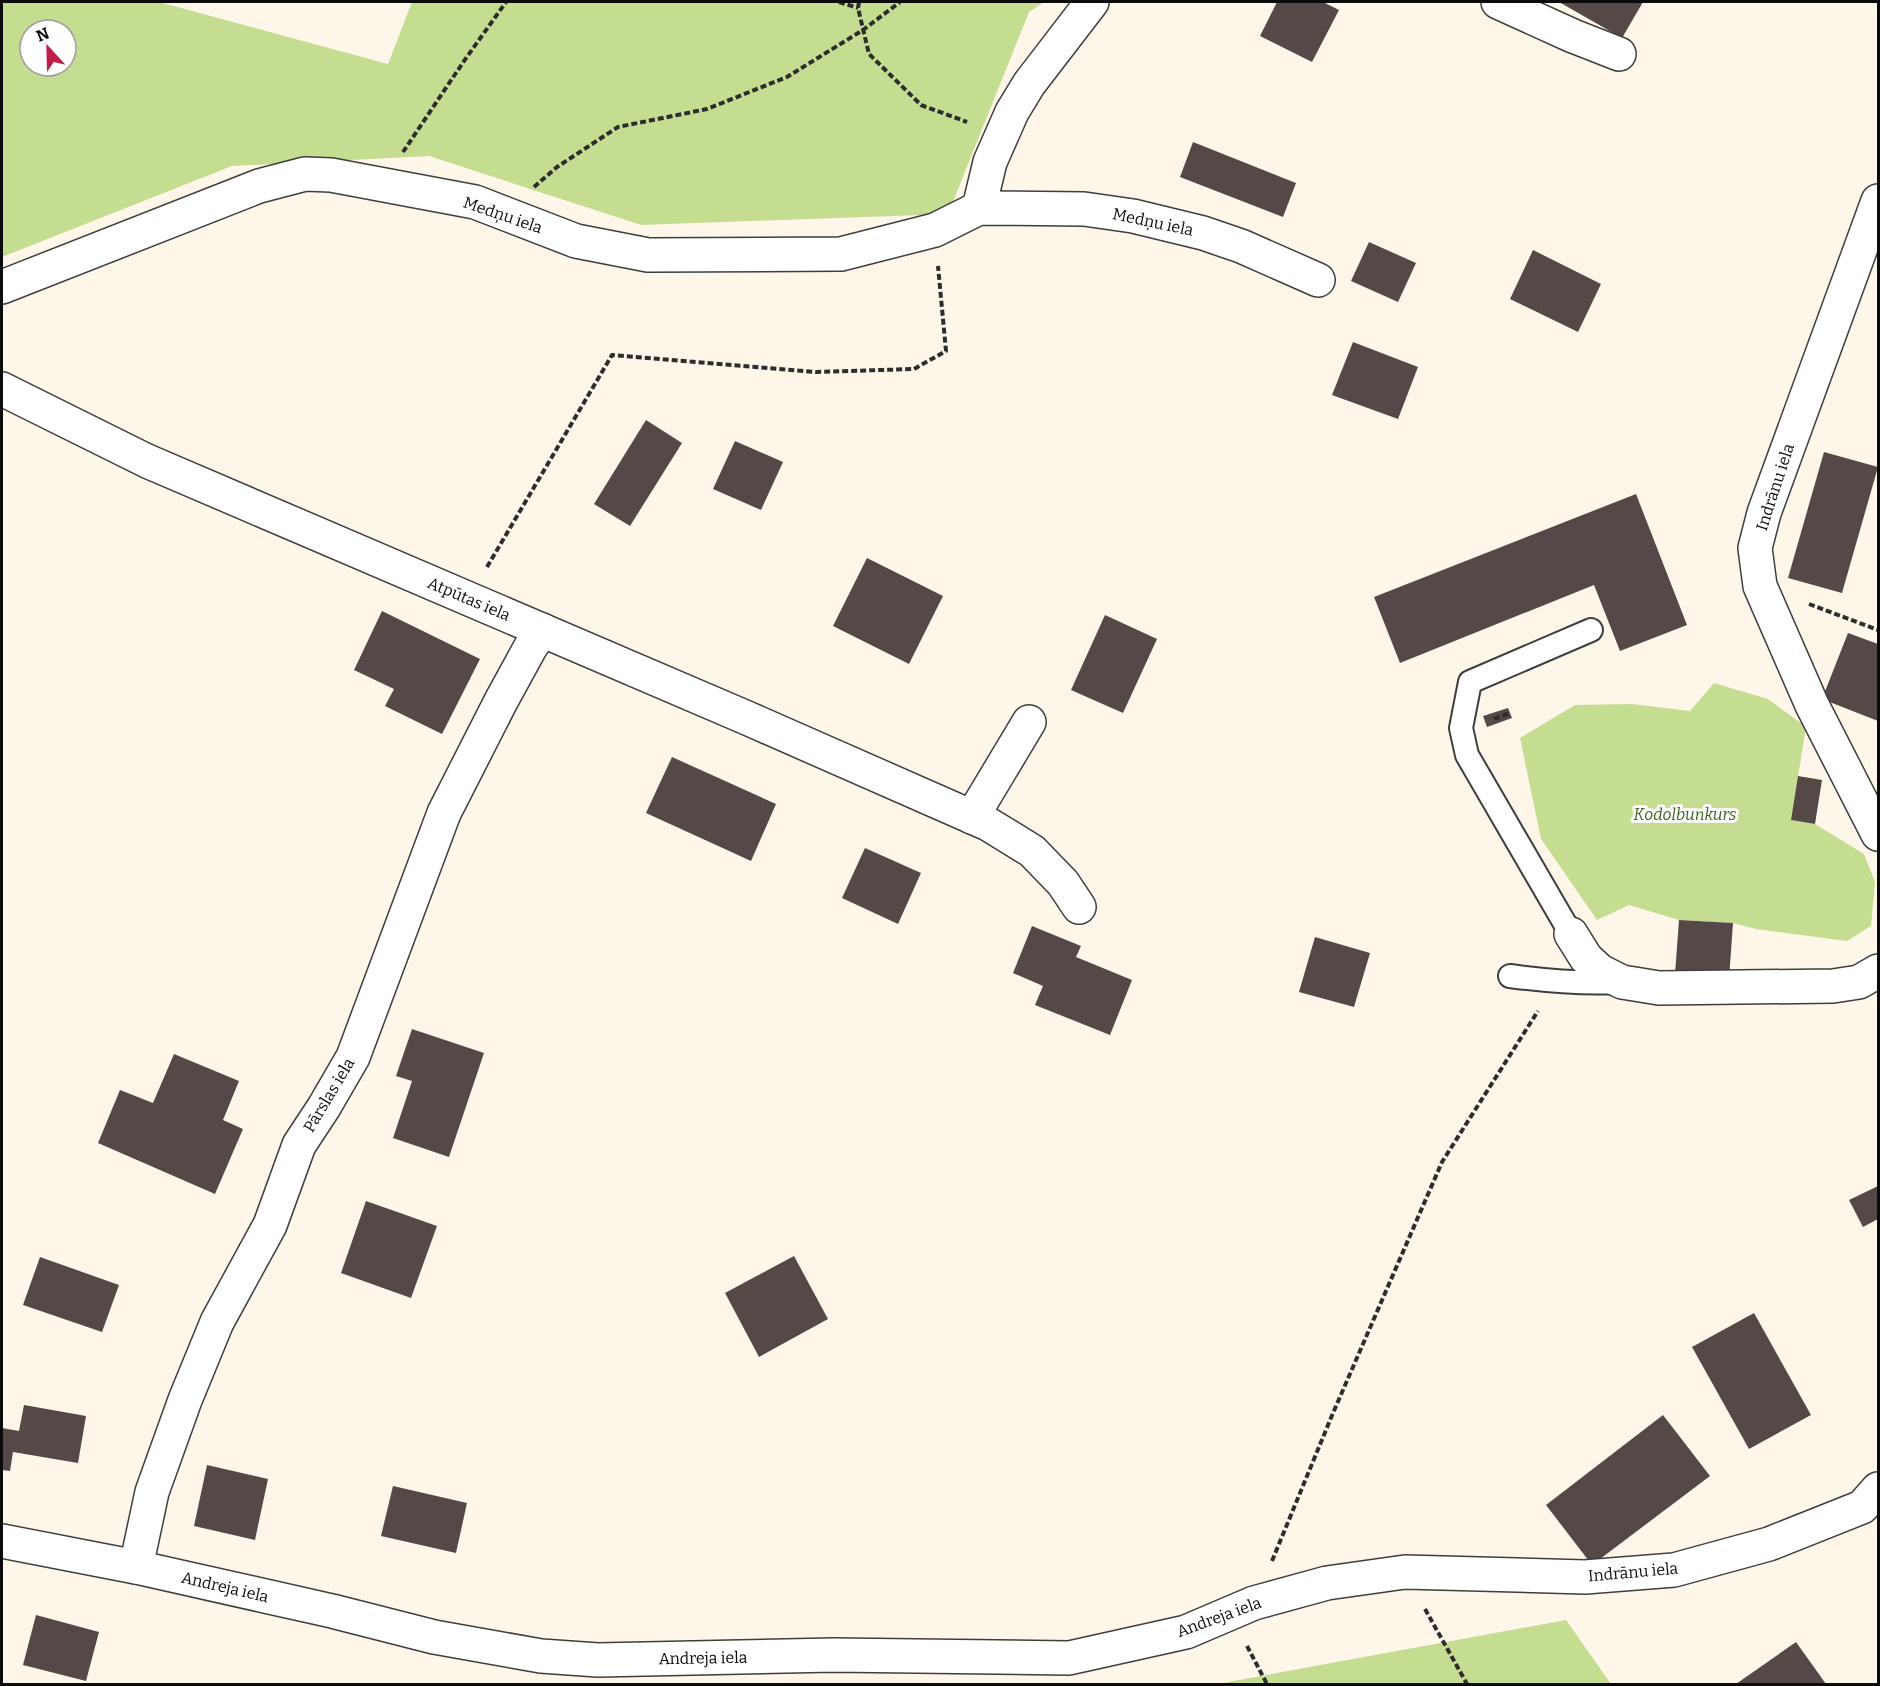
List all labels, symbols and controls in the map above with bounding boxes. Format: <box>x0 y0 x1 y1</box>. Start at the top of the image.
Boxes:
north arrow <box>18 18 78 78</box>
text: N <box>33 23 52 46</box>
street label: Medņu iela <box>461 193 545 238</box>
street label: Medņu iela <box>1111 204 1195 241</box>
street label: Indrānu iela <box>1752 441 1798 533</box>
street label: Atpūtas iela <box>425 573 513 625</box>
park label: Kodolbunkurs <box>1634 805 1737 824</box>
street label: Pārslas iela <box>299 1054 359 1135</box>
street label: Indrānu iela <box>1587 1559 1679 1585</box>
street label: Andreja iela <box>180 1568 271 1606</box>
street label: Andreja iela <box>1174 1593 1264 1641</box>
street label: Andreja iela <box>658 1648 748 1668</box>

